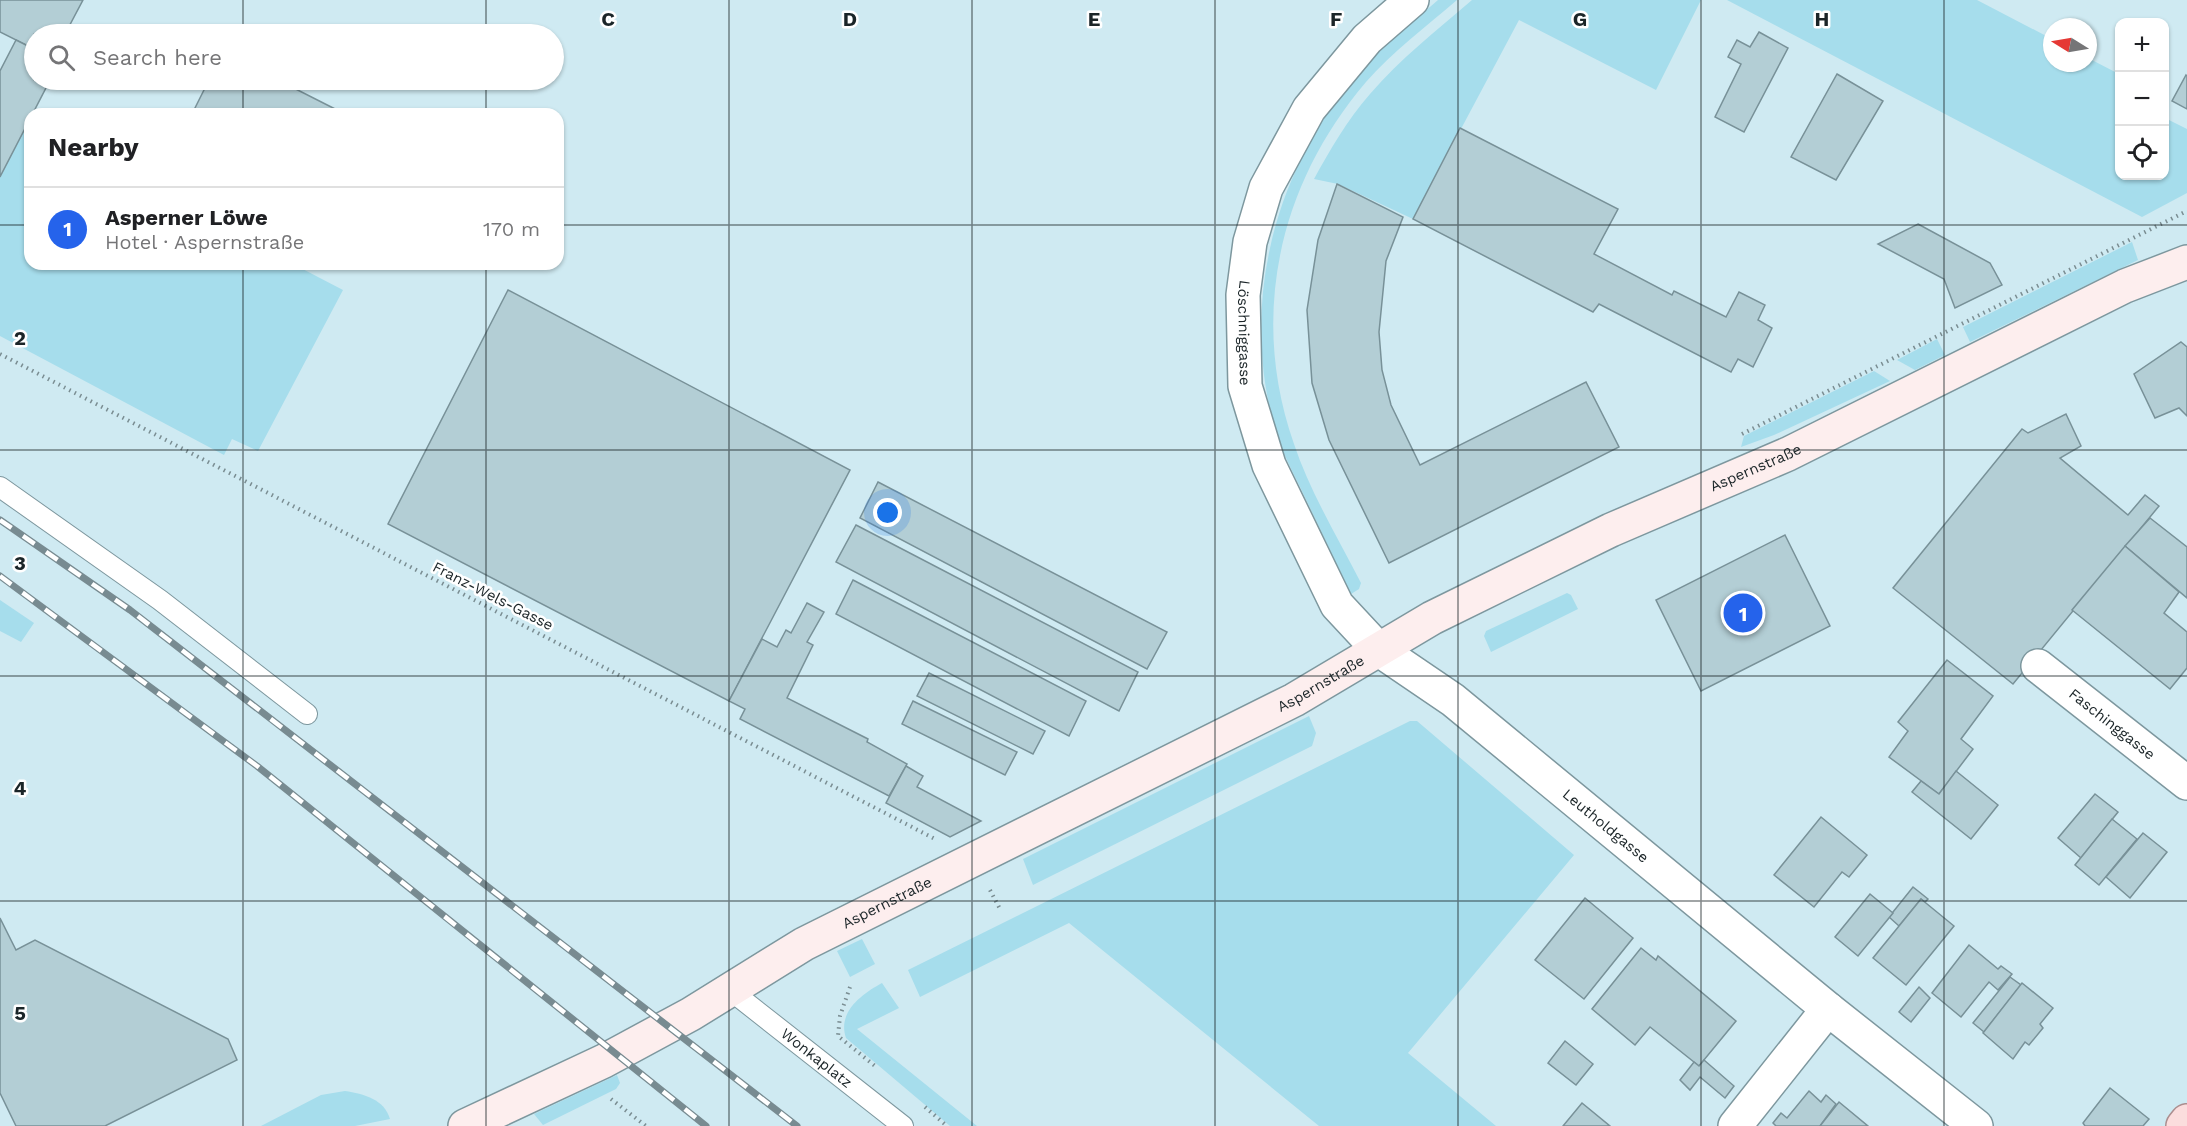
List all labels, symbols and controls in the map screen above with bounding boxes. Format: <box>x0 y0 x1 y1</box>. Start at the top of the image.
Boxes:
text: C <box>601 7 615 31</box>
text: D <box>843 7 857 31</box>
text: E <box>1088 7 1100 31</box>
text: F <box>1330 7 1342 31</box>
text: G <box>1573 7 1587 31</box>
text: H <box>1815 7 1829 31</box>
north arrow <box>2043 18 2097 72</box>
map controls <box>2115 18 2169 180</box>
button: + <box>2115 18 2169 72</box>
search box <box>24 24 564 90</box>
icon: search <box>45 41 78 74</box>
text: Search here <box>93 45 222 70</box>
button: − <box>2115 72 2169 126</box>
button: locate <box>2115 126 2169 180</box>
text: Nearby <box>48 132 139 162</box>
text: Asperner Löwe <box>105 205 268 230</box>
text: 1 <box>63 217 72 241</box>
text: 170 m <box>483 217 540 241</box>
text: Hotel · Aspernstraße <box>105 230 304 254</box>
street label: Löschniggasse <box>1234 279 1254 386</box>
text: 2 <box>14 326 26 350</box>
street label: Aspernstraße <box>1707 440 1804 495</box>
your location <box>873 498 902 527</box>
text: 3 <box>14 551 26 575</box>
street label: Franz-Wels-Gasse <box>430 558 556 634</box>
pin: 1 <box>1724 590 1762 636</box>
street label: Aspernstraße <box>1274 651 1368 716</box>
street label: Faschinggasse <box>2065 685 2159 763</box>
text: 4 <box>14 776 27 800</box>
street label: Leutholdgasse <box>1559 785 1652 866</box>
street label: Aspernstraße <box>839 873 935 933</box>
text: 5 <box>14 1001 26 1025</box>
street label: Wonkaplatz <box>777 1024 856 1092</box>

